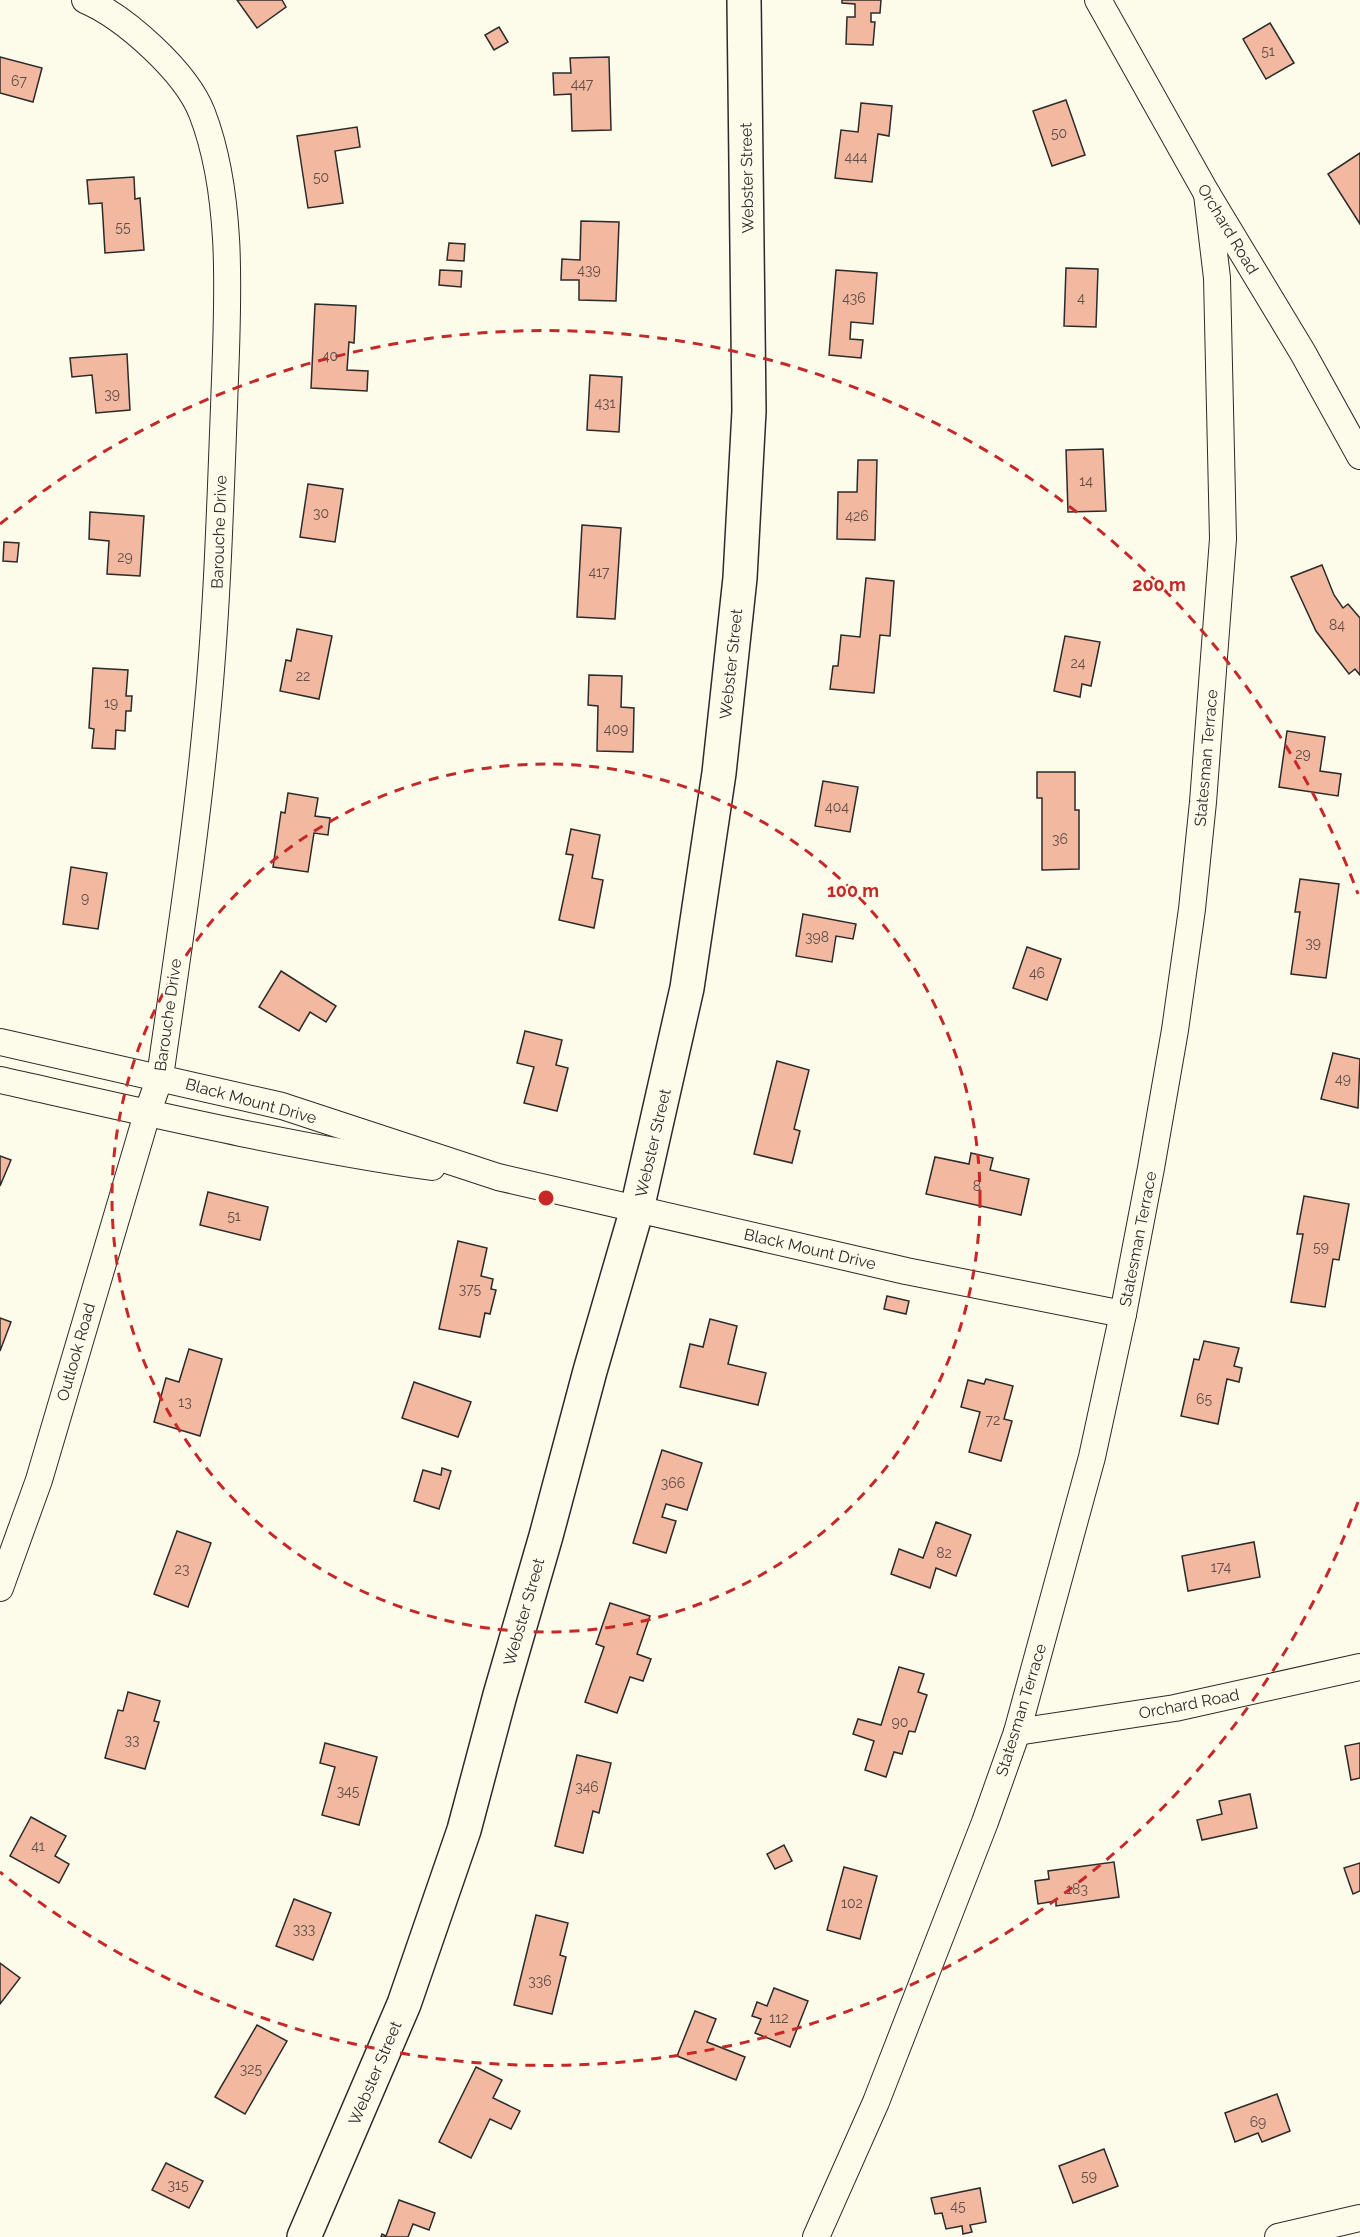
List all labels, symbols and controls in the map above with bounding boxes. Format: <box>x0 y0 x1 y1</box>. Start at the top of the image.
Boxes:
house number: 51 <box>1261 43 1275 59</box>
house number: 67 <box>11 73 27 89</box>
house number: 447 <box>571 76 594 92</box>
street label: Webster Street <box>737 122 757 234</box>
house number: 50 <box>1051 125 1067 141</box>
house number: 444 <box>845 149 868 165</box>
house number: 50 <box>313 169 329 185</box>
street label: Orchard Road <box>1194 180 1262 278</box>
house number: 55 <box>115 219 131 235</box>
house number: 439 <box>577 262 601 278</box>
house number: 436 <box>842 290 866 306</box>
house number: 4 <box>1077 290 1085 306</box>
house number: 40 <box>322 348 338 364</box>
house number: 39 <box>104 386 120 402</box>
house number: 431 <box>594 395 616 411</box>
house number: 14 <box>1079 473 1093 489</box>
street label: Barouche Drive <box>208 475 230 589</box>
house number: 30 <box>313 505 329 521</box>
house number: 426 <box>845 508 869 524</box>
house number: 29 <box>117 549 133 565</box>
house number: 417 <box>588 564 610 580</box>
text: 200 m <box>1132 574 1186 595</box>
street label: Webster Street <box>716 607 746 720</box>
house number: 84 <box>1329 617 1345 633</box>
house number: 24 <box>1071 655 1086 671</box>
house number: 22 <box>296 668 310 684</box>
street label: Statesman Terrace <box>1191 689 1221 827</box>
house number: 19 <box>104 695 118 711</box>
house number: 409 <box>604 721 628 737</box>
house number: 29 <box>1295 746 1311 762</box>
house number: 404 <box>825 799 849 815</box>
house number: 36 <box>1052 831 1068 847</box>
text: 100 m <box>827 880 879 901</box>
house number: 9 <box>81 890 89 906</box>
house number: 398 <box>805 929 829 945</box>
house number: 39 <box>1305 935 1321 951</box>
street label: Barouche Drive <box>151 957 185 1073</box>
house number: 46 <box>1029 965 1045 981</box>
house number: 49 <box>1335 1071 1351 1087</box>
street label: Black Mount Drive <box>183 1074 319 1128</box>
street label: Webster Street <box>631 1086 675 1199</box>
street label: Statesman Terrace <box>1116 1170 1160 1308</box>
house number: 8 <box>973 1178 981 1194</box>
centre of rings <box>536 1188 556 1208</box>
house number: 51 <box>227 1208 241 1224</box>
street label: Black Mount Drive <box>742 1225 878 1273</box>
house number: 59 <box>1313 1239 1329 1255</box>
house number: 375 <box>459 1281 482 1297</box>
street label: Outlook Road <box>53 1301 99 1403</box>
house number: 65 <box>1196 1391 1212 1407</box>
house number: 13 <box>178 1394 192 1410</box>
house number: 72 <box>986 1412 1000 1428</box>
house number: 366 <box>661 1475 685 1491</box>
house number: 82 <box>936 1545 952 1561</box>
street label: Webster Street <box>500 1555 549 1668</box>
house number: 174 <box>1211 1559 1232 1575</box>
house number: 23 <box>175 1561 189 1577</box>
street label: Statesman Terrace <box>992 1641 1050 1779</box>
street label: Orchard Road <box>1137 1685 1241 1723</box>
house number: 90 <box>892 1714 908 1730</box>
house number: 33 <box>125 1732 139 1748</box>
house number: 346 <box>575 1779 599 1795</box>
house number: 345 <box>337 1783 360 1799</box>
house number: 41 <box>31 1838 45 1854</box>
house number: 183 <box>1066 1881 1088 1897</box>
house number: 102 <box>841 1895 863 1911</box>
house number: 333 <box>293 1921 315 1937</box>
house number: 336 <box>528 1973 552 1989</box>
house number: 112 <box>769 2010 789 2026</box>
street label: Webster Street <box>345 2018 406 2128</box>
house number: 325 <box>240 2061 263 2077</box>
house number: 69 <box>1250 2114 1266 2130</box>
house number: 59 <box>1081 2168 1097 2184</box>
house number: 315 <box>167 2177 189 2193</box>
house number: 45 <box>950 2198 966 2214</box>

